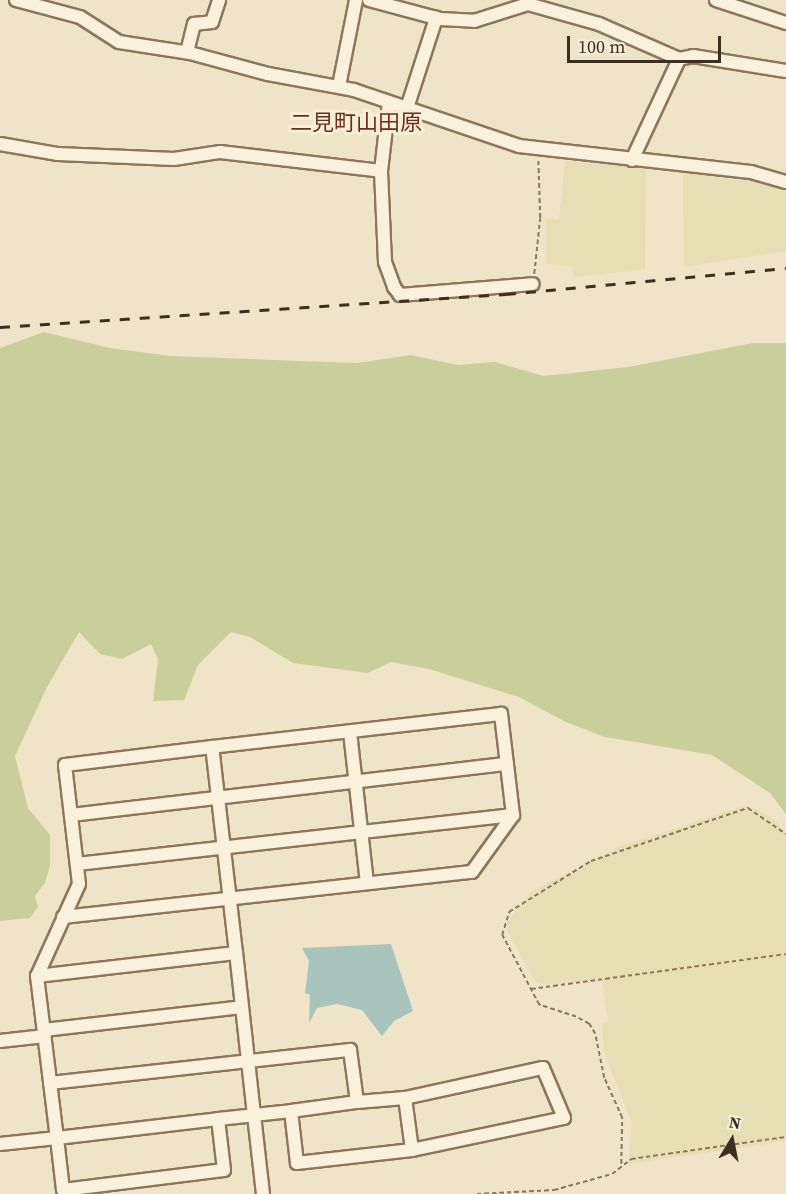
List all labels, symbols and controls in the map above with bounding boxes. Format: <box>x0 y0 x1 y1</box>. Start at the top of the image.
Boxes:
scale bar <box>570 24 724 62</box>
text: 100 m <box>578 34 625 59</box>
district label: 二見町山田原 <box>290 110 422 136</box>
north arrow <box>702 1110 762 1170</box>
text: N <box>727 1110 743 1134</box>

